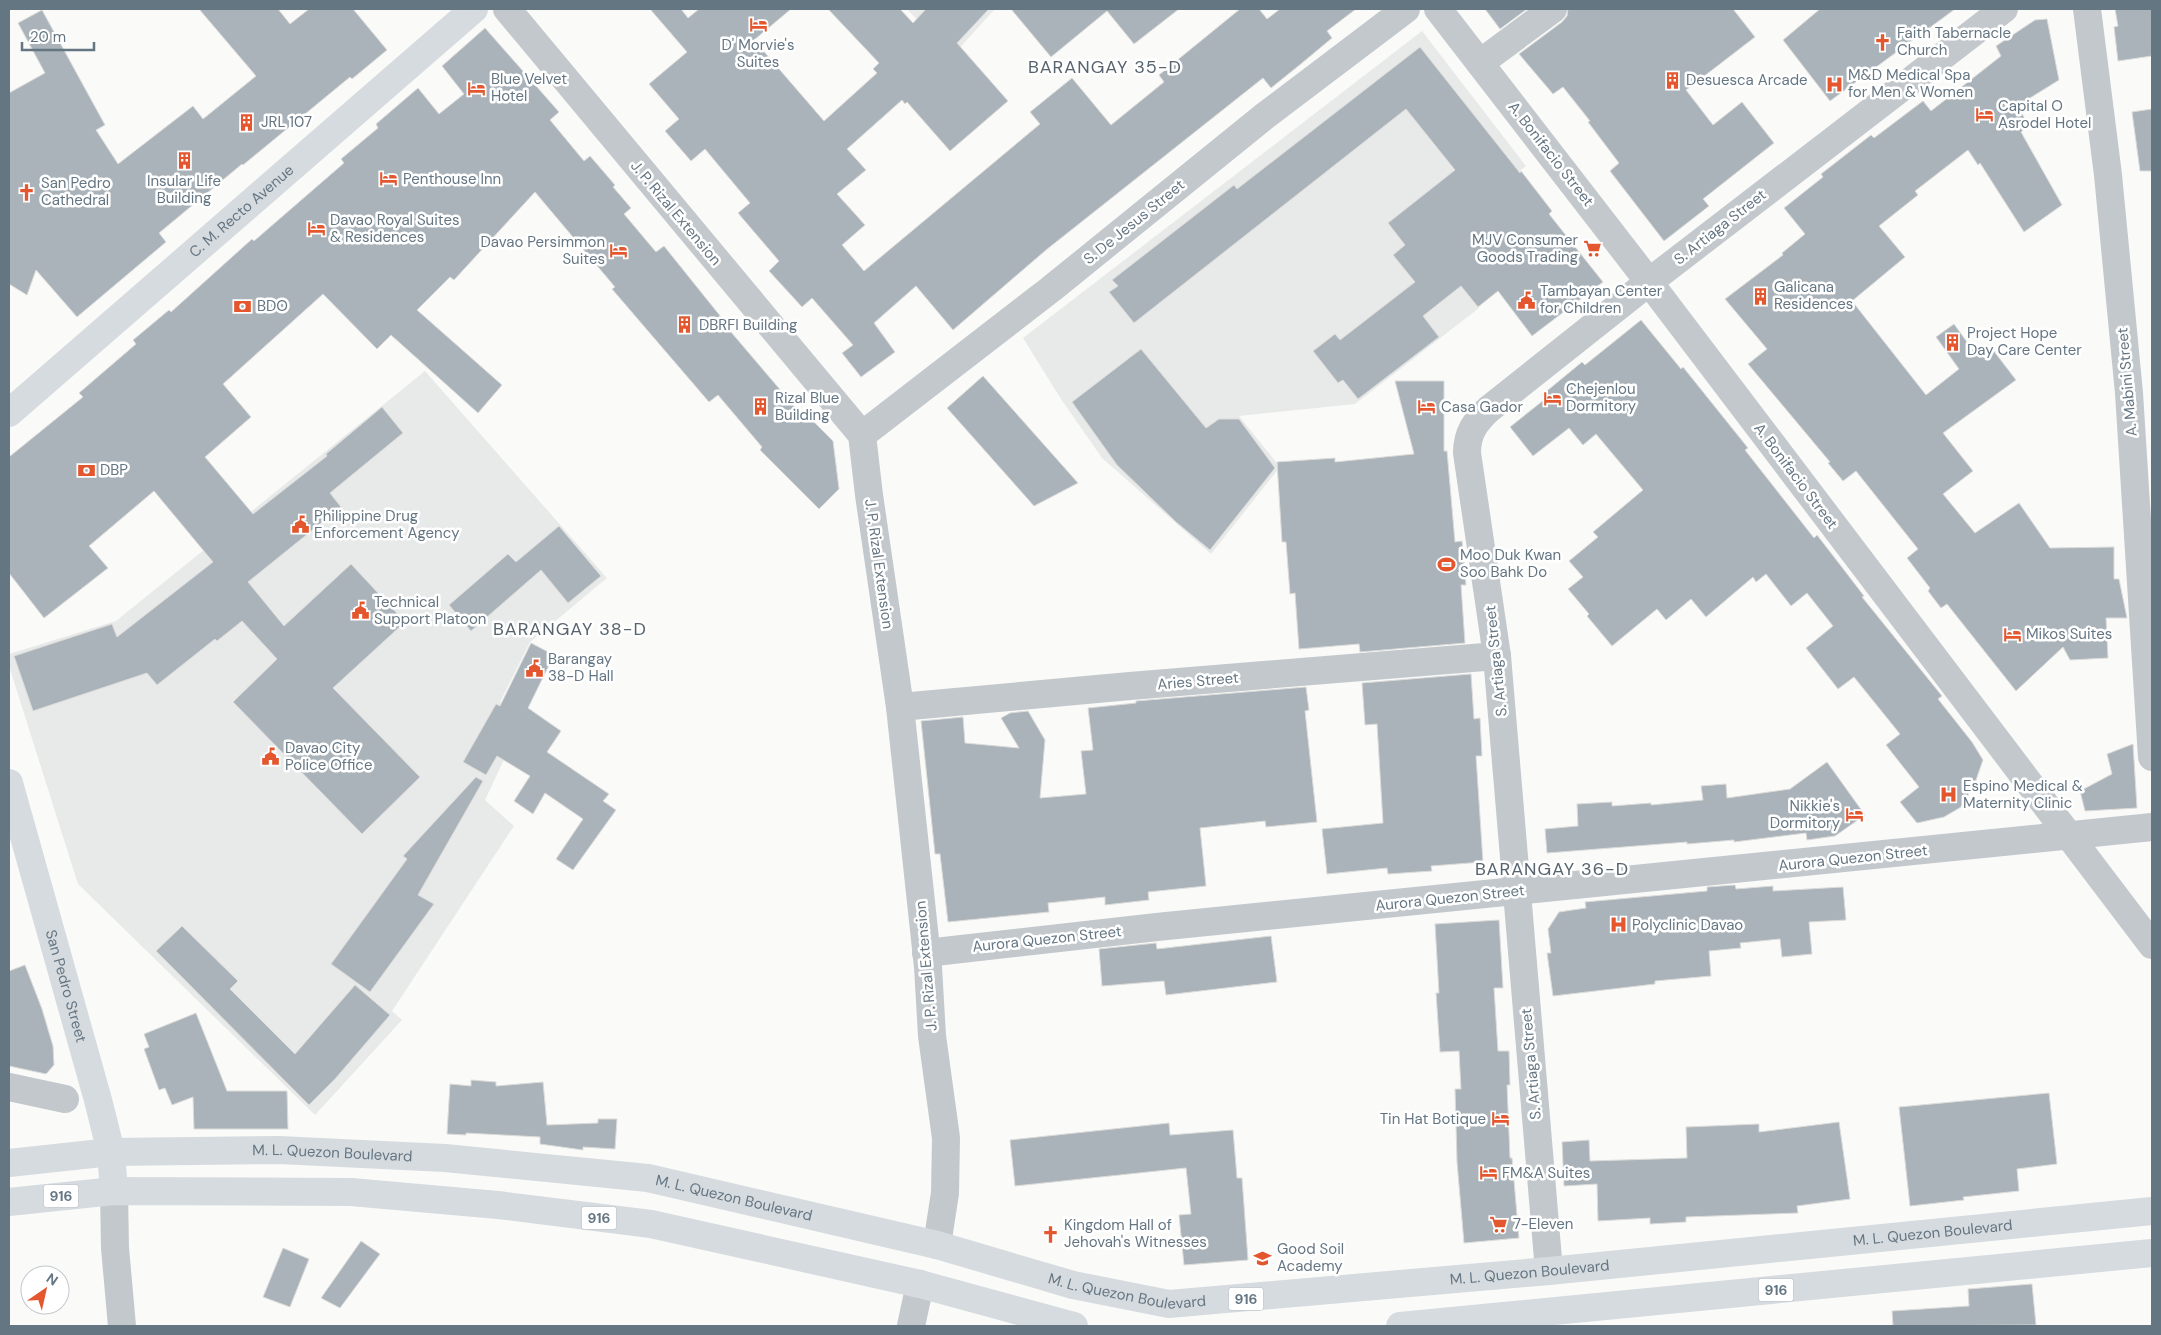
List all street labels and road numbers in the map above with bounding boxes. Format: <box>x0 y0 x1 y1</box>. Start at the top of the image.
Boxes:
street label: A. Bonifacio Street <box>1504 98 1598 211</box>
street label: J. P. Rizal Extension <box>626 156 726 270</box>
street label: C. M. Recto Avenue <box>185 160 298 262</box>
street label: S. De Jesus Street <box>1079 175 1189 269</box>
street label: S. Artiaga Street <box>1670 185 1770 269</box>
street label: A. Mabini Street <box>2112 327 2142 437</box>
street label: A. Bonifacio Street <box>1750 419 1842 533</box>
street label: J. P. Rizal Extension <box>860 498 898 630</box>
street label: S. Artiaga Street <box>1480 604 1512 718</box>
street label: Aries Street <box>1156 667 1240 695</box>
street label: Aurora Quezon Street <box>1777 840 1929 876</box>
street label: Aurora Quezon Street <box>1374 880 1526 916</box>
street label: J. P. Rizal Extension <box>910 900 942 1032</box>
street label: Aurora Quezon Street <box>971 921 1123 957</box>
street label: San Pedro Street <box>41 927 91 1045</box>
street label: S. Artiaga Street <box>1516 1007 1546 1121</box>
street label: M. L. Quezon Boulevard <box>252 1140 413 1166</box>
street label: M. L. Quezon Boulevard <box>654 1170 814 1226</box>
road number: 916 <box>44 1184 78 1208</box>
road number: 916 <box>582 1206 616 1230</box>
street label: M. L. Quezon Boulevard <box>1852 1215 2013 1251</box>
street label: M. L. Quezon Boulevard <box>1449 1255 1610 1290</box>
street label: M. L. Quezon Boulevard <box>1046 1268 1207 1314</box>
road number: 916 <box>1758 1278 1794 1302</box>
road number: 916 <box>1228 1288 1264 1310</box>

